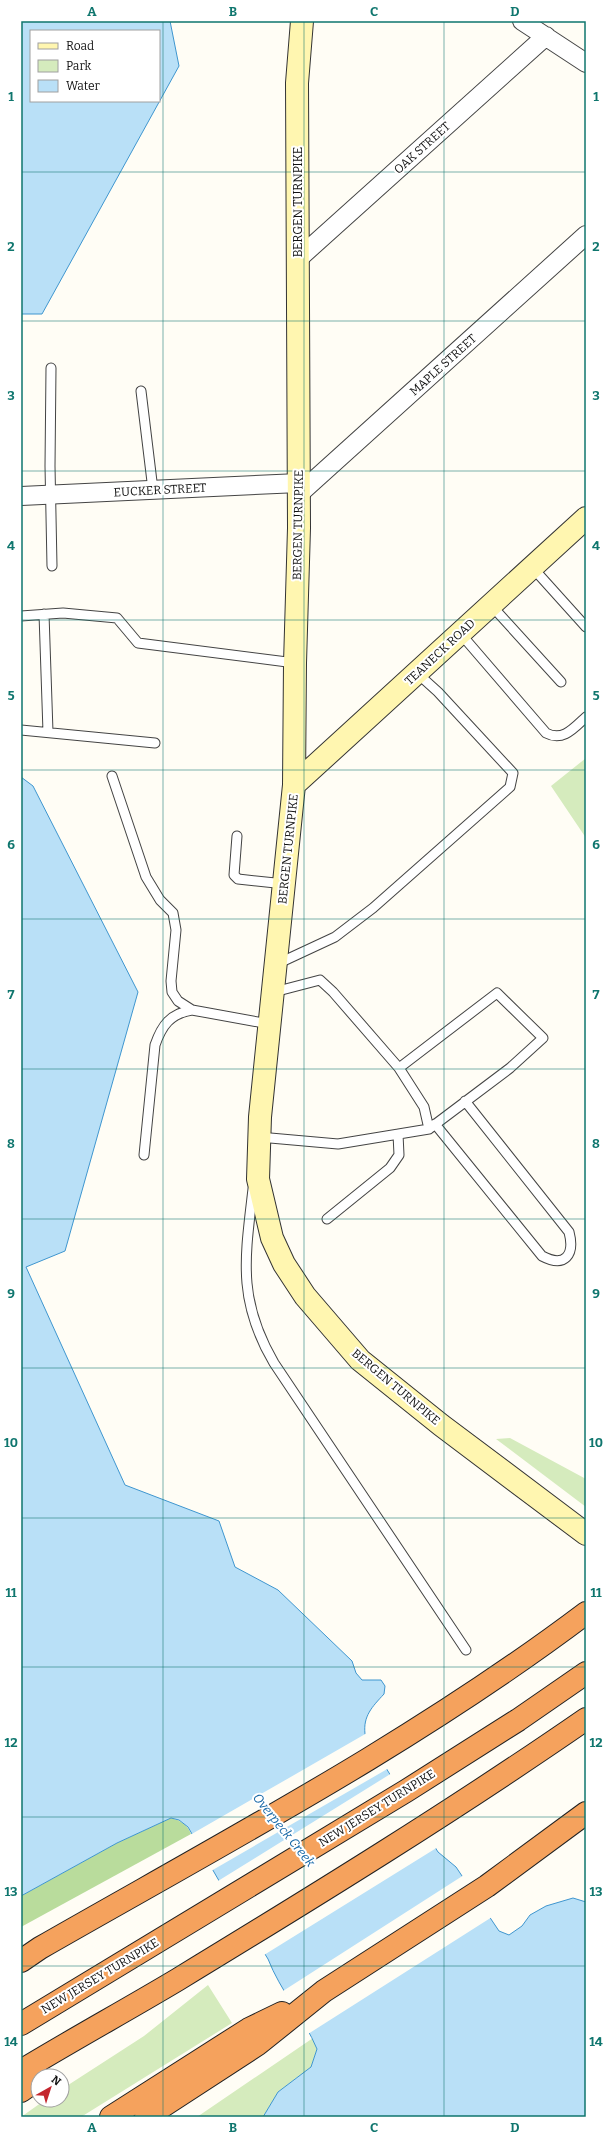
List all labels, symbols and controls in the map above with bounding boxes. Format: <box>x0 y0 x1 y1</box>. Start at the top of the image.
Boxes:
text: A <box>87 4 97 19</box>
text: B <box>229 4 237 19</box>
text: C <box>370 4 378 19</box>
text: D <box>510 4 520 19</box>
legend <box>30 30 160 102</box>
text: Road <box>66 39 94 53</box>
text: Park <box>66 59 92 73</box>
text: Water <box>66 79 101 93</box>
text: 1 <box>8 89 14 104</box>
text: 1 <box>593 89 599 104</box>
street label: OAK STREET <box>391 119 453 177</box>
street label: BERGEN TURNPIKE <box>291 147 305 257</box>
text: 2 <box>7 239 15 254</box>
text: 2 <box>592 239 600 254</box>
street label: MAPLE STREET <box>407 331 479 399</box>
text: 3 <box>7 388 15 403</box>
text: 3 <box>592 388 600 403</box>
street label: BERGEN TURNPIKE <box>290 470 306 580</box>
street label: EUCKER STREET <box>113 481 207 499</box>
text: 4 <box>7 538 15 553</box>
text: 4 <box>592 538 600 553</box>
street label: TEANECK ROAD <box>402 616 478 688</box>
text: 5 <box>7 688 15 703</box>
text: 5 <box>592 688 600 703</box>
street label: BERGEN TURNPIKE <box>275 793 301 905</box>
text: 6 <box>7 837 15 852</box>
text: 6 <box>592 837 600 852</box>
text: 7 <box>8 987 15 1002</box>
text: 7 <box>593 987 600 1002</box>
text: 8 <box>7 1136 15 1151</box>
text: 8 <box>592 1136 600 1151</box>
text: 9 <box>7 1286 15 1301</box>
text: 9 <box>592 1286 600 1301</box>
street label: BERGEN TURNPIKE <box>349 1346 443 1428</box>
text: 10 <box>4 1435 18 1450</box>
text: 10 <box>589 1435 603 1450</box>
text: 11 <box>5 1585 17 1600</box>
text: 11 <box>590 1585 602 1600</box>
text: 12 <box>5 1735 17 1750</box>
text: 12 <box>590 1735 602 1750</box>
street label: NEW JERSEY TURNPIKE <box>316 1766 438 1850</box>
water label: Overpeck Creek <box>250 1790 319 1870</box>
text: 13 <box>4 1884 18 1899</box>
text: 13 <box>589 1884 603 1899</box>
street label: NEW JERSEY TURNPIKE <box>39 1935 161 2017</box>
text: 14 <box>4 2034 18 2049</box>
text: 14 <box>589 2034 603 2049</box>
north arrow <box>30 2068 70 2108</box>
text: N <box>49 2073 64 2089</box>
text: A <box>87 2120 97 2135</box>
text: B <box>229 2120 237 2135</box>
text: C <box>370 2120 378 2135</box>
text: D <box>510 2120 520 2135</box>

